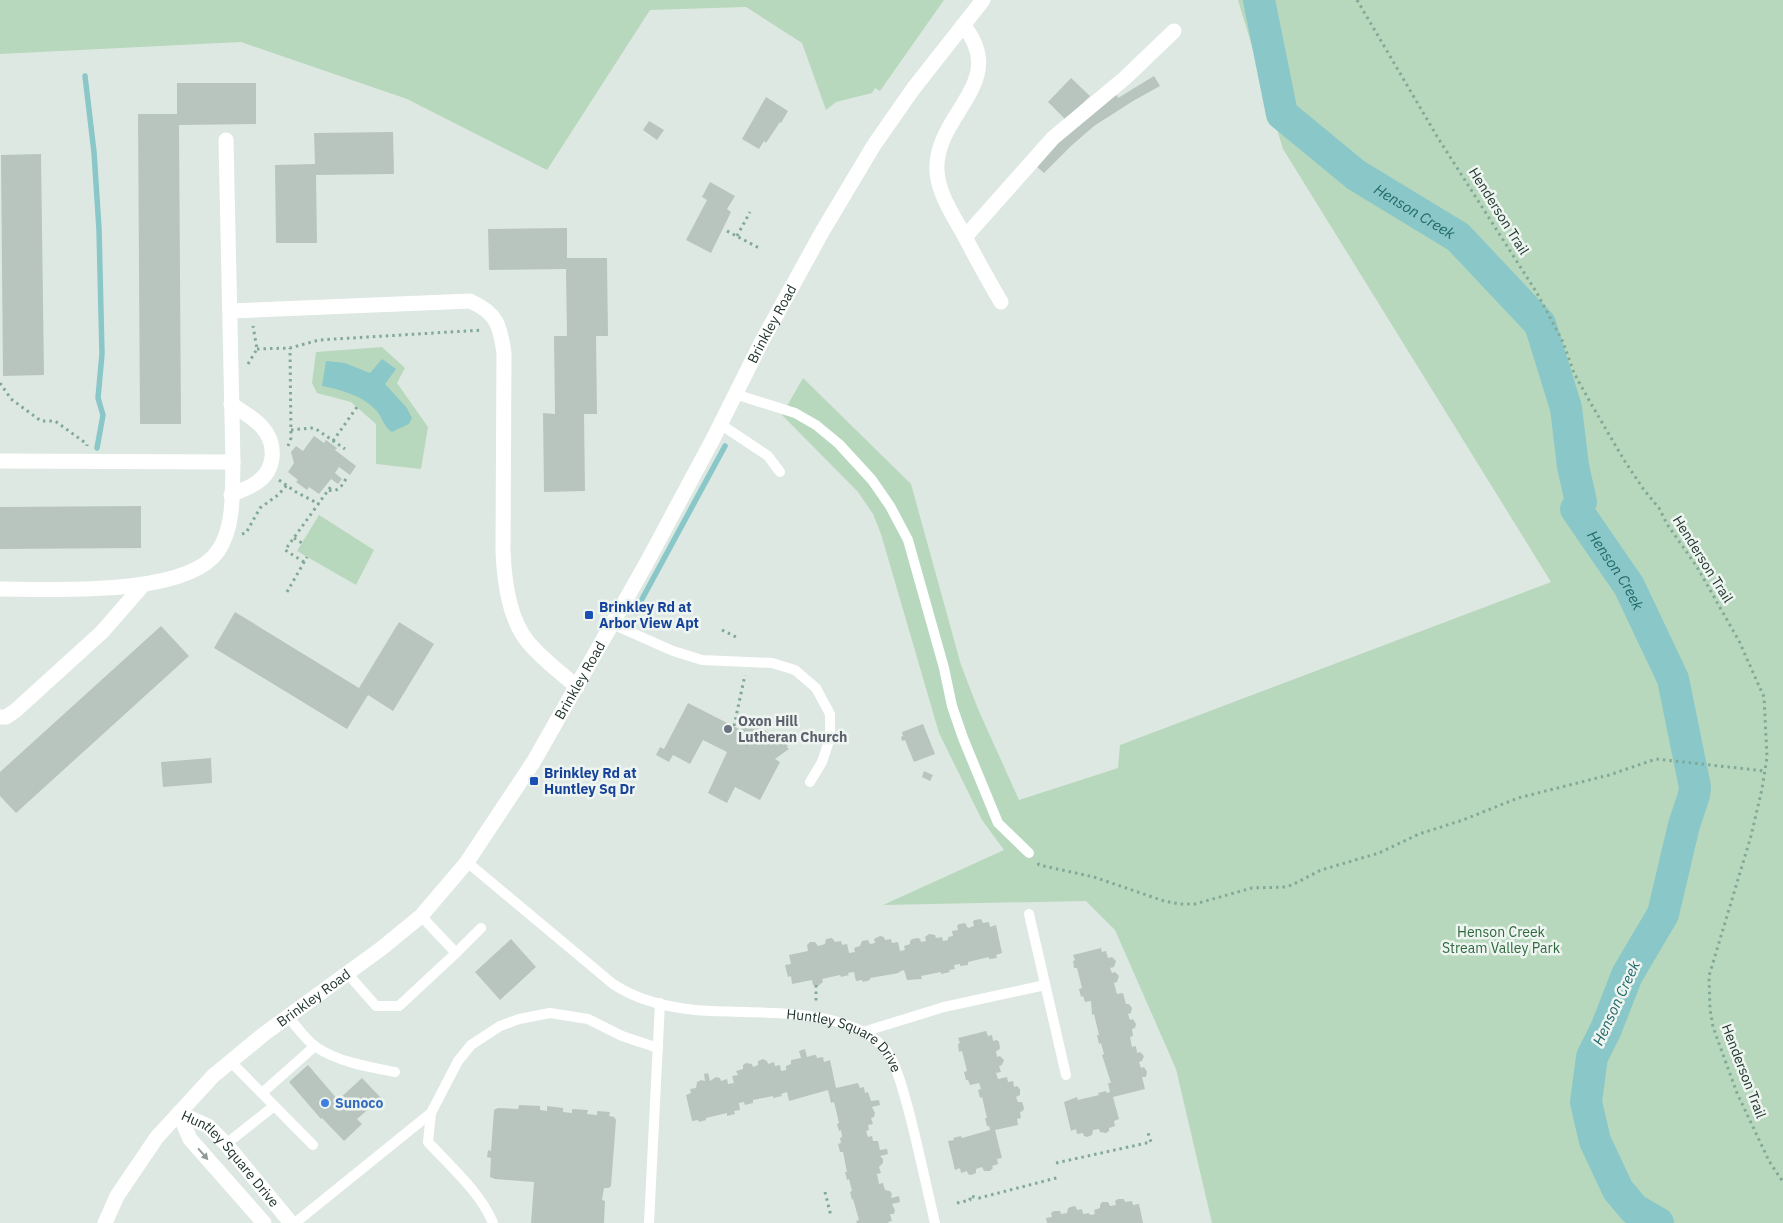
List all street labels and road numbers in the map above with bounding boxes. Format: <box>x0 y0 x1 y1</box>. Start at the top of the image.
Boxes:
street label: Henderson Trail <box>1465 164 1533 258</box>
street label: Brinkley Road <box>743 281 800 366</box>
street label: Henderson Trail <box>1669 512 1737 606</box>
street label: Brinkley Road <box>550 638 609 723</box>
street label: Brinkley Road <box>273 965 354 1031</box>
street label: Huntley Square Drive <box>786 1005 905 1075</box>
street label: Henderson Trail <box>1718 1021 1770 1121</box>
street label: Huntley Square Drive <box>179 1106 283 1211</box>

